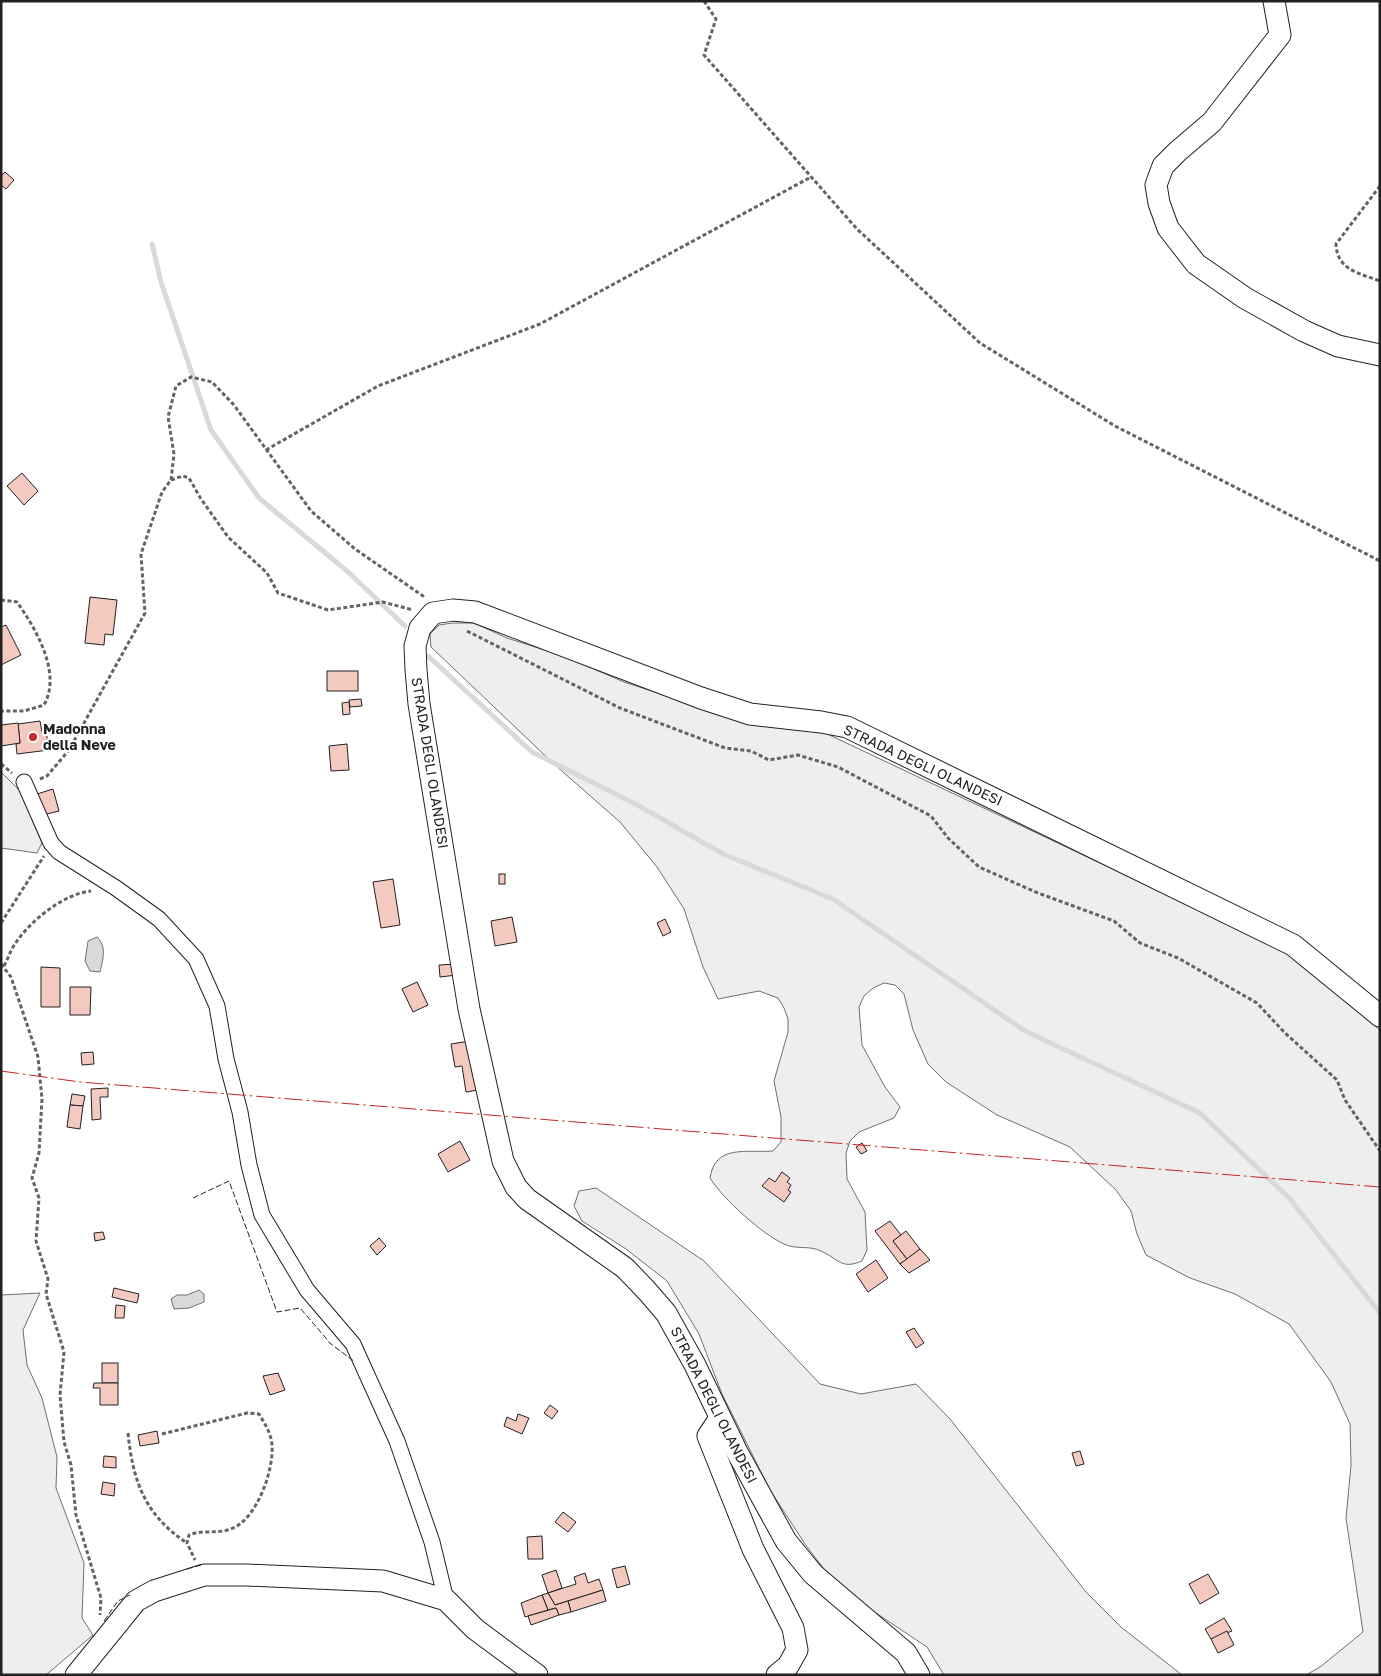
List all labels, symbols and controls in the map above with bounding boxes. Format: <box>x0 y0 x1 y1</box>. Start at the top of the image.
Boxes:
street label: STRADA DEGLI OLANDESI <box>409 676 452 850</box>
place label: Madonna della Neve <box>43 720 116 753</box>
street label: STRADA DEGLI OLANDESI <box>841 720 1005 809</box>
marker: Madonna della Neve <box>27 731 39 743</box>
street label: STRADA DEGLI OLANDESI <box>668 1324 761 1486</box>

